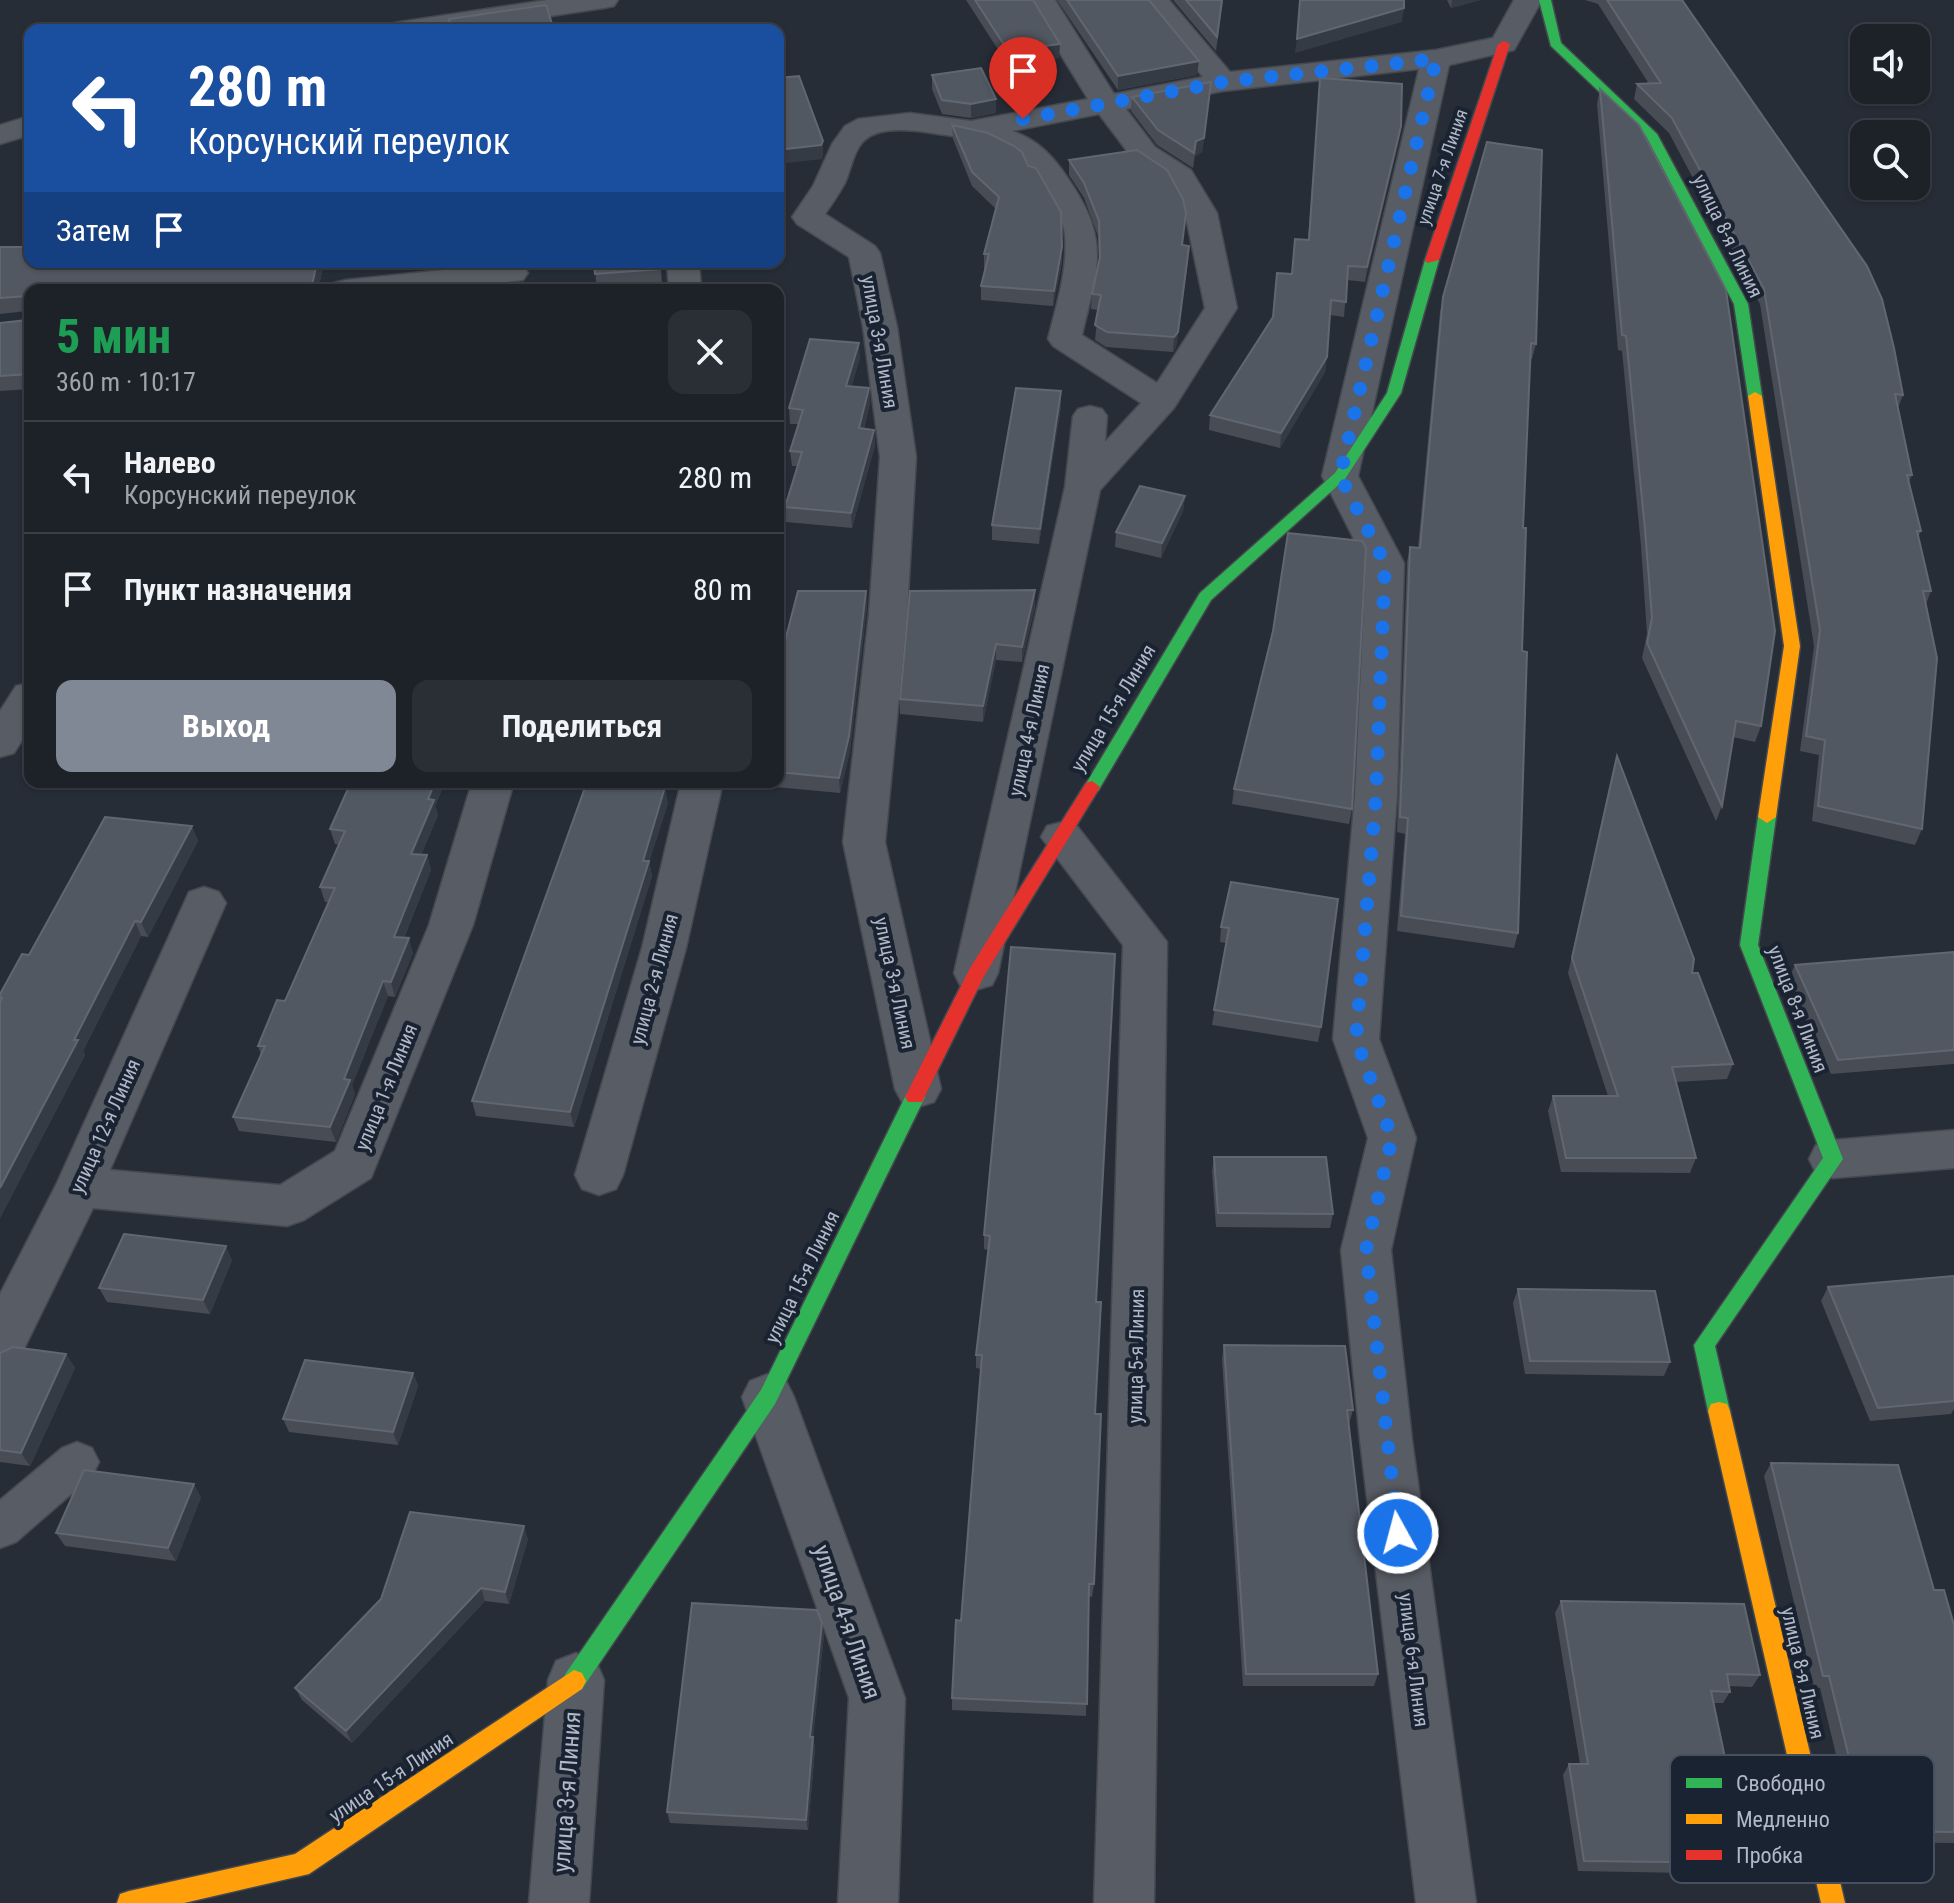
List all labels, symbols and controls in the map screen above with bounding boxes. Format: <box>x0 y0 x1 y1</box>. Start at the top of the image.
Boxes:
map controls <box>1850 24 1930 200</box>
button: sound <box>1850 24 1930 104</box>
pin <box>989 37 1057 119</box>
icon: arrive <box>1001 49 1045 93</box>
text: 280 m <box>188 54 327 120</box>
icon: left <box>56 56 160 160</box>
street label: улица 7-я Линия <box>1412 106 1472 228</box>
button: search <box>1850 120 1930 200</box>
text: Корсунский переулок <box>188 121 510 163</box>
street label: улица 8-я Линия <box>1688 170 1768 302</box>
icon: arrive <box>147 208 191 252</box>
text: Затем <box>56 213 131 248</box>
street label: улица 3-я Линия <box>856 274 904 410</box>
text: 5 мин <box>56 308 171 365</box>
button: close <box>668 310 752 394</box>
text: 360 m · 10:17 <box>56 367 196 397</box>
text: Налево <box>124 445 216 480</box>
icon: left <box>56 455 100 499</box>
text: 280 m <box>678 460 752 495</box>
text: Корсунский переулок <box>124 480 357 510</box>
icon: arrive <box>56 567 100 611</box>
text: Пункт назначения <box>124 572 352 607</box>
text: 80 m <box>693 572 752 607</box>
street label: улица 15-я Линия <box>1066 640 1160 776</box>
street label: улица 4-я Линия <box>1003 662 1055 798</box>
button: Выход <box>56 680 396 772</box>
button: Поделиться <box>412 680 752 772</box>
street label: улица 2-я Линия <box>625 911 683 1047</box>
street label: улица 3-я Линия <box>869 915 921 1051</box>
street label: улица 8-я Линия <box>1763 942 1833 1076</box>
street label: улица 1-я Линия <box>350 1020 422 1154</box>
street label: улица 12-я Линия <box>65 1055 145 1197</box>
street label: улица 15-я Линия <box>760 1207 844 1347</box>
street label: улица 5-я Линия <box>1123 1289 1149 1423</box>
position arrow <box>1356 1491 1440 1575</box>
street label: улица 4-я Линия <box>807 1541 887 1703</box>
street label: улица 6-я Линия <box>1394 1592 1434 1728</box>
street label: улица 8-я Линия <box>1776 1605 1830 1741</box>
street label: улица 3-я Линия <box>547 1710 587 1874</box>
street label: улица 15-я Линия <box>324 1727 458 1827</box>
legend <box>1670 1755 1934 1883</box>
text: Свободно <box>1736 1771 1826 1796</box>
text: Медленно <box>1736 1807 1830 1832</box>
text: Пробка <box>1736 1843 1803 1868</box>

